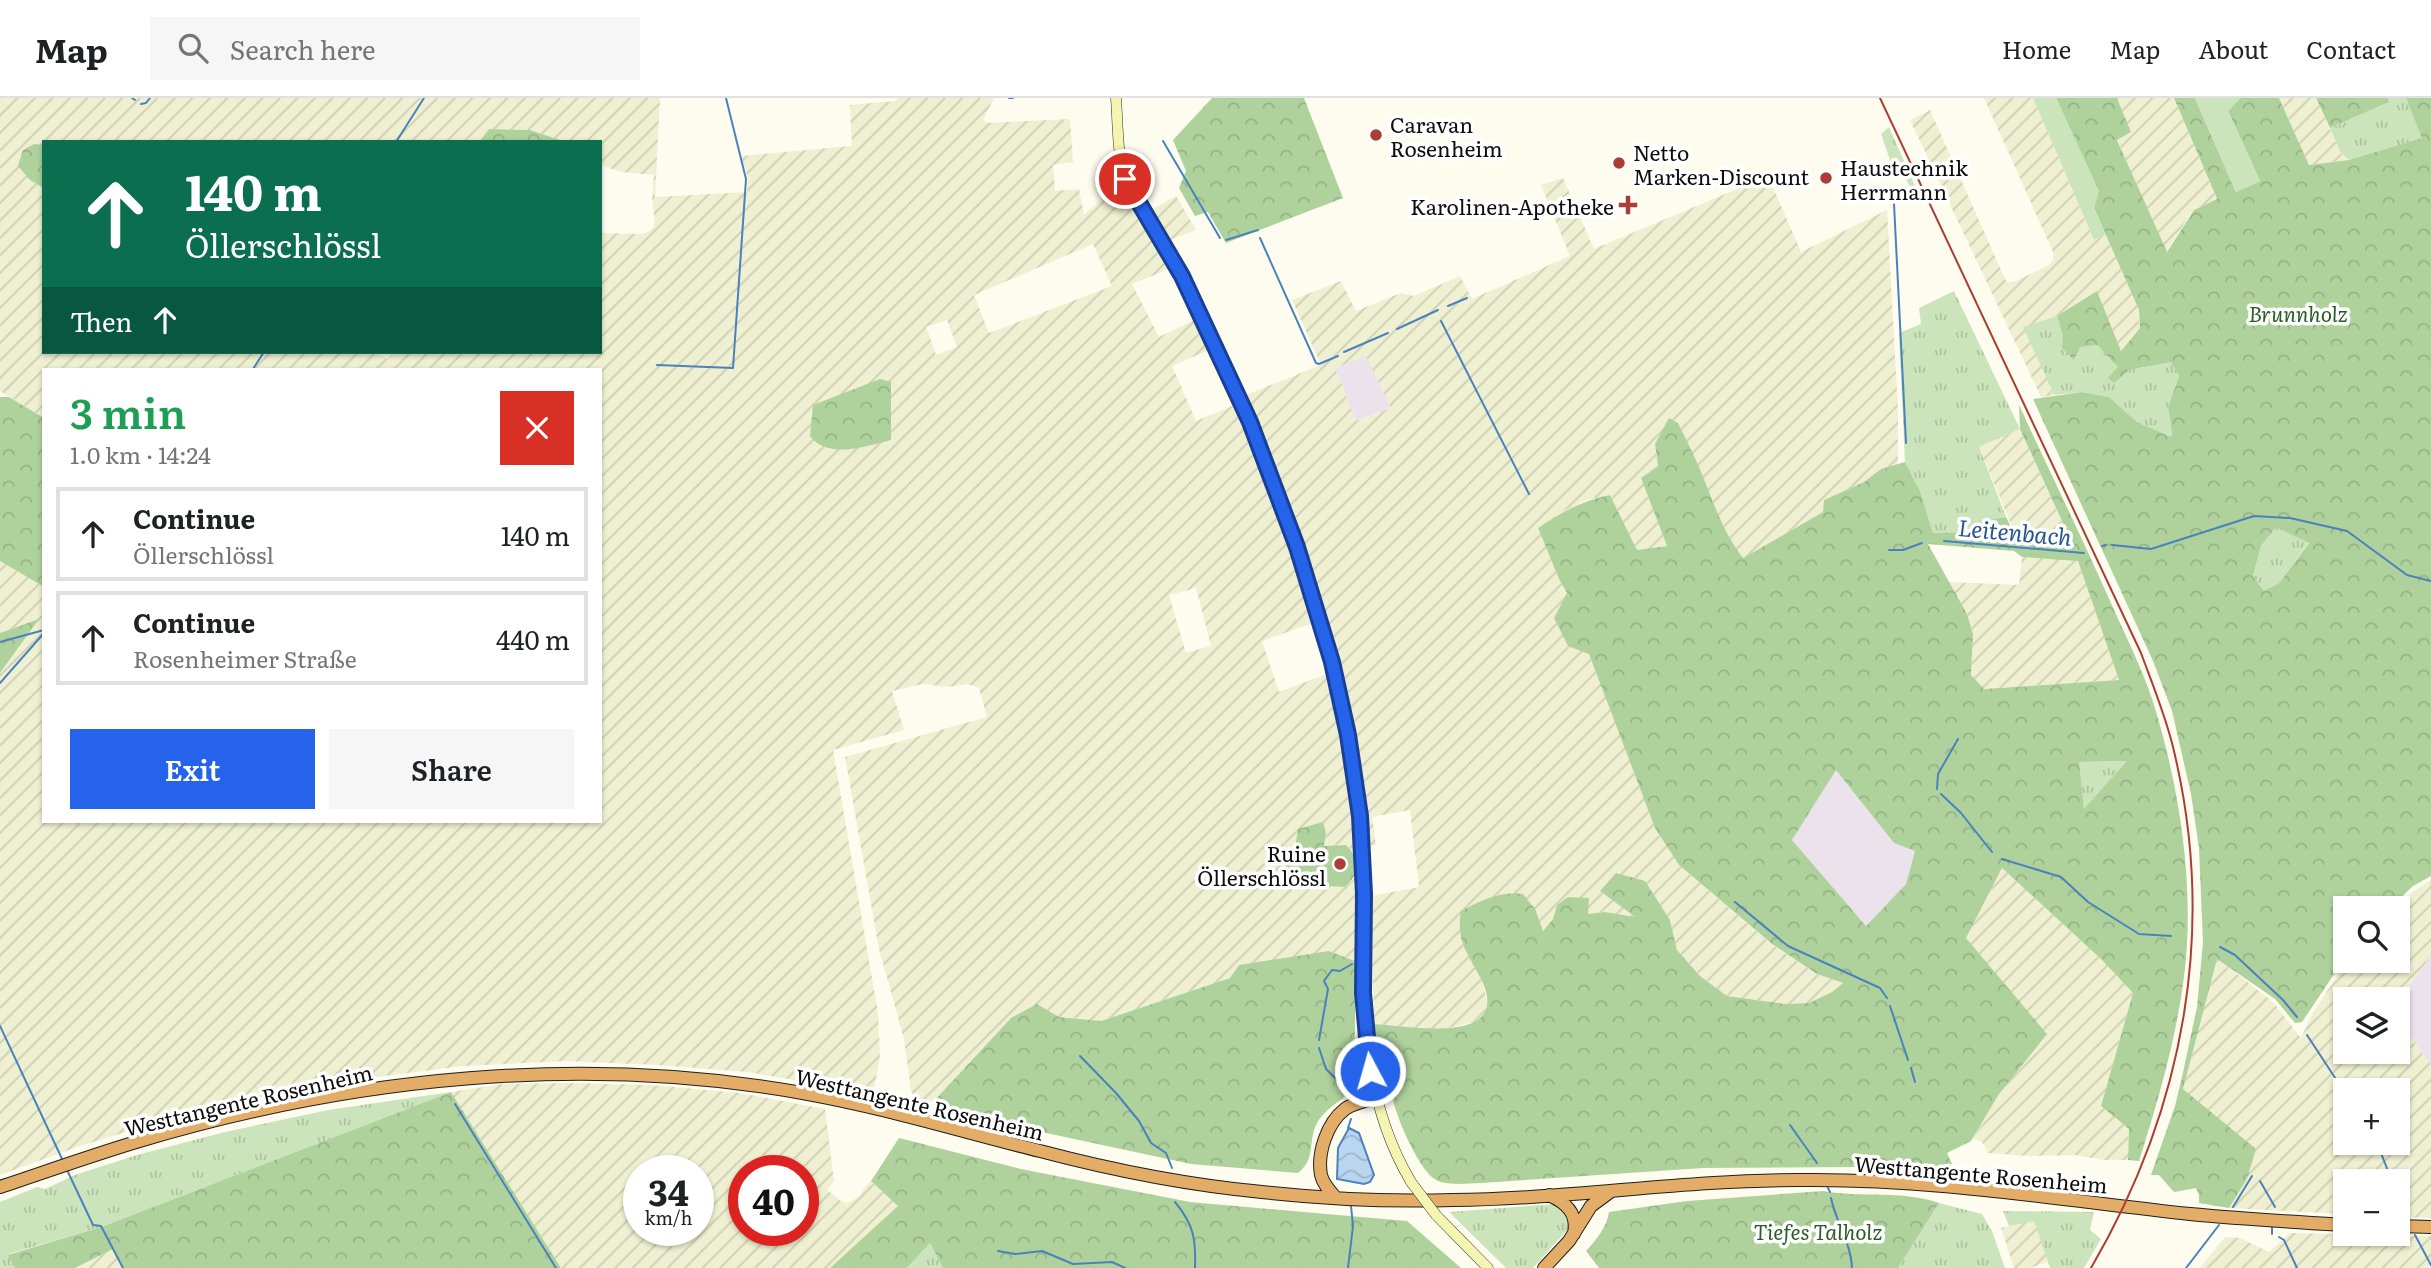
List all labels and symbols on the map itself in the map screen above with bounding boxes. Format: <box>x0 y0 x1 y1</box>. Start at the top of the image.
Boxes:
place label: Caravan Rosenheim <box>1390 108 1503 163</box>
marker: Caravan Rosenheim <box>1368 127 1384 143</box>
place label: Netto Marken-Discount <box>1633 136 1810 191</box>
pin <box>1095 149 1155 209</box>
place label: Haustechnik Herrmann <box>1840 151 1968 206</box>
marker: Netto Marken-Discount <box>1611 155 1627 171</box>
marker: Haustechnik Herrmann <box>1818 170 1834 186</box>
place label: Karolinen-Apotheke <box>1410 190 1614 221</box>
marker: Karolinen-Apotheke <box>1620 197 1636 213</box>
park label: Brunnholz <box>2248 297 2348 328</box>
water label: Leitenbach <box>1957 509 2074 553</box>
place label: Ruine Öllerschlössl <box>1197 837 1326 892</box>
marker: Ruine Öllerschlössl <box>1332 856 1348 872</box>
position arrow <box>1333 1034 1407 1108</box>
street label: Westtangente Rosenheim <box>121 1055 375 1143</box>
street label: Westtangente Rosenheim <box>793 1059 1047 1147</box>
street label: Westtangente Rosenheim <box>1853 1146 2109 1200</box>
speed limit sign: 40 <box>728 1155 819 1246</box>
park label: Tiefes Talholz <box>1754 1215 1882 1246</box>

